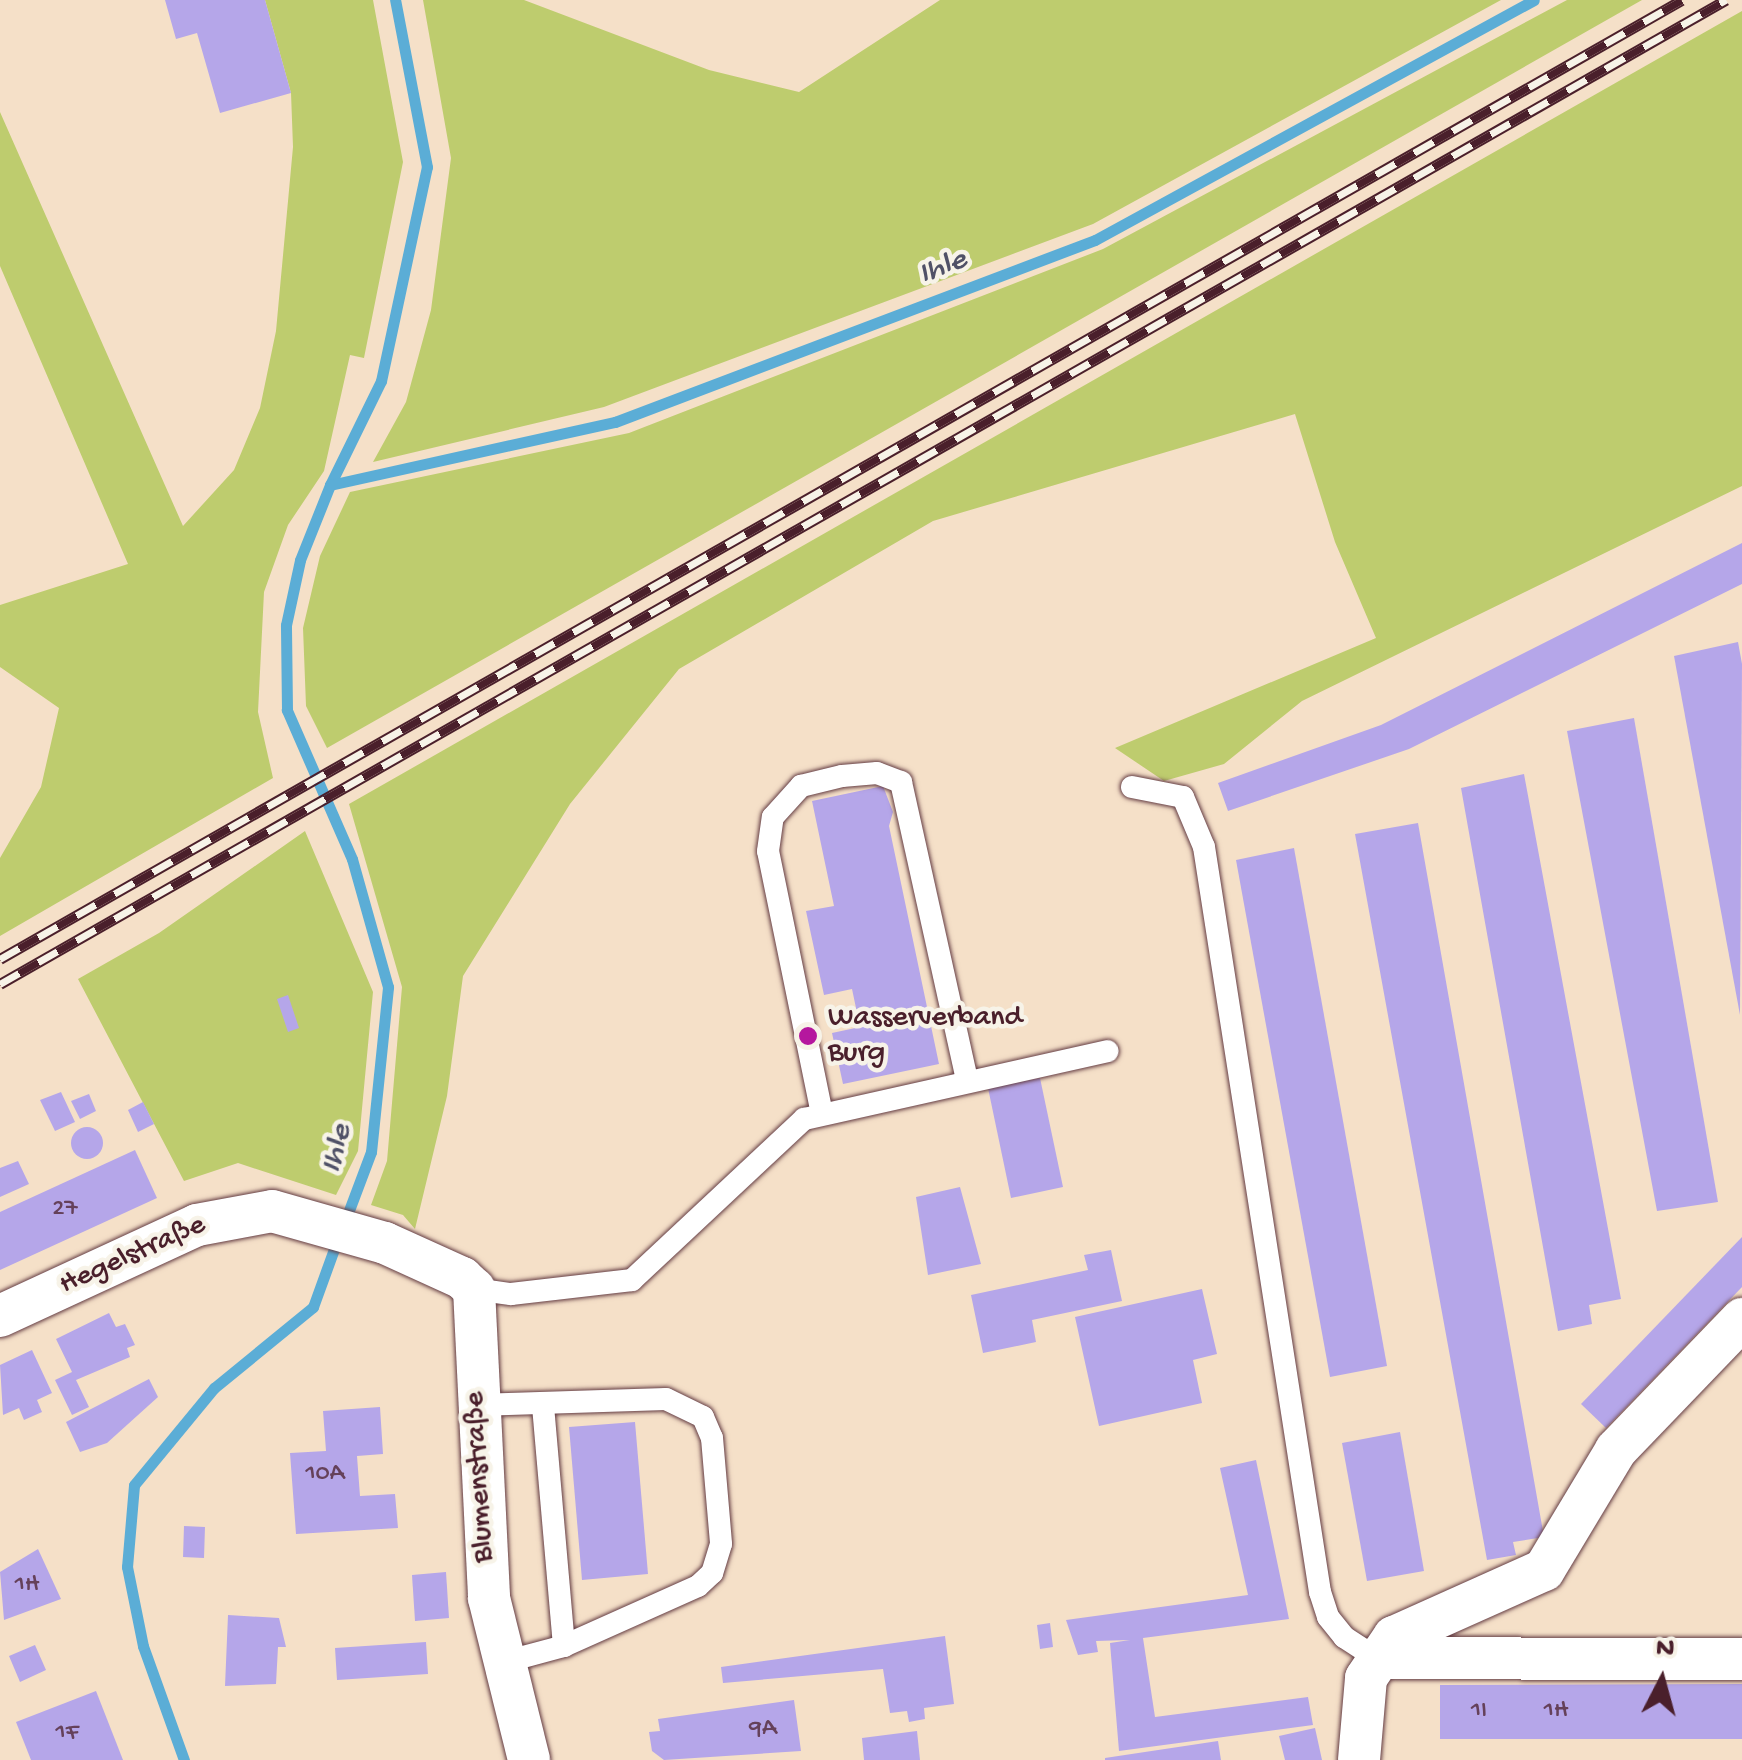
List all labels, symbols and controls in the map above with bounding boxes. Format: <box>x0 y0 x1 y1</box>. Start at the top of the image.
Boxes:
water label: Ihle <box>914 241 972 295</box>
place label: Wasserverband Burg <box>828 1001 1022 1072</box>
marker: Wasserverband Burg <box>797 1025 819 1047</box>
water label: Ihle <box>314 1121 362 1177</box>
house number: 27 <box>52 1195 78 1225</box>
street label: Hegelstraße <box>54 1208 212 1304</box>
street label: Blumenstraße <box>459 1391 503 1563</box>
house number: 10A <box>305 1460 345 1490</box>
house number: 1H <box>15 1571 39 1601</box>
north arrow <box>1612 1630 1712 1730</box>
text: N <box>1654 1632 1676 1667</box>
house number: 1I <box>1471 1697 1487 1727</box>
house number: 1H <box>1544 1697 1568 1727</box>
house number: 9A <box>749 1715 777 1745</box>
house number: 1F <box>56 1719 78 1749</box>

